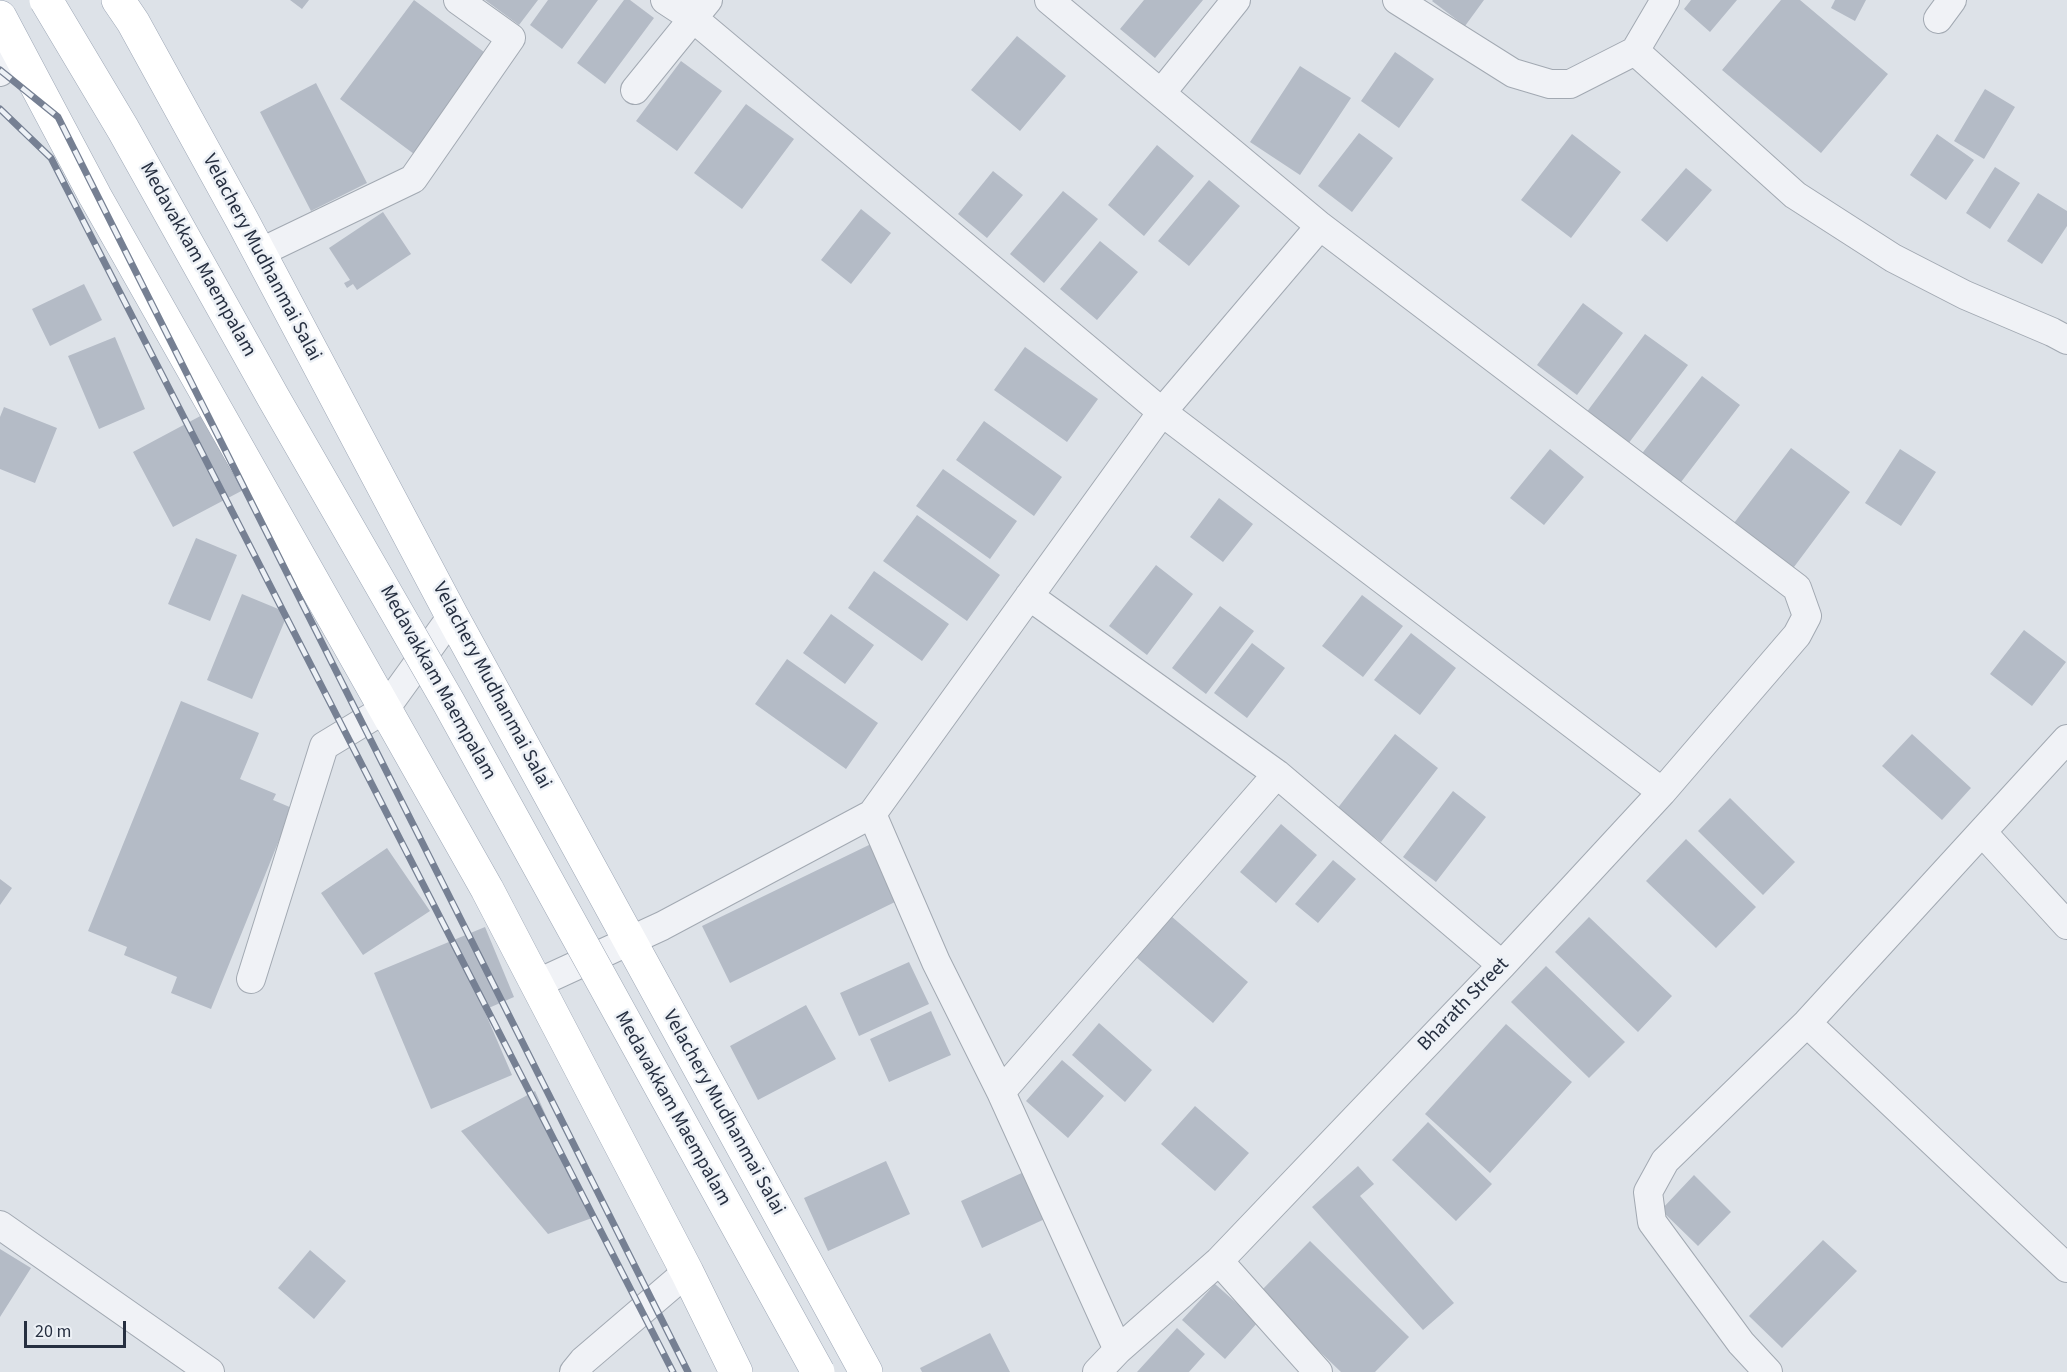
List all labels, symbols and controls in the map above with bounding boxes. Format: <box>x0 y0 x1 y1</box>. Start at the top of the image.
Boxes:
street label: Velachery Mudhanmai Salai <box>196 151 326 365</box>
street label: Medavakkam Maempalam <box>133 159 261 361</box>
street label: Velachery Mudhanmai Salai <box>426 579 556 793</box>
street label: Medavakkam Maempalam <box>373 582 501 784</box>
street label: Bharath Street <box>1413 953 1515 1057</box>
street label: Velachery Mudhanmai Salai <box>657 1006 789 1220</box>
street label: Medavakkam Maempalam <box>608 1008 736 1210</box>
scale bar <box>27 1309 129 1347</box>
text: 20 m <box>35 1319 71 1344</box>

